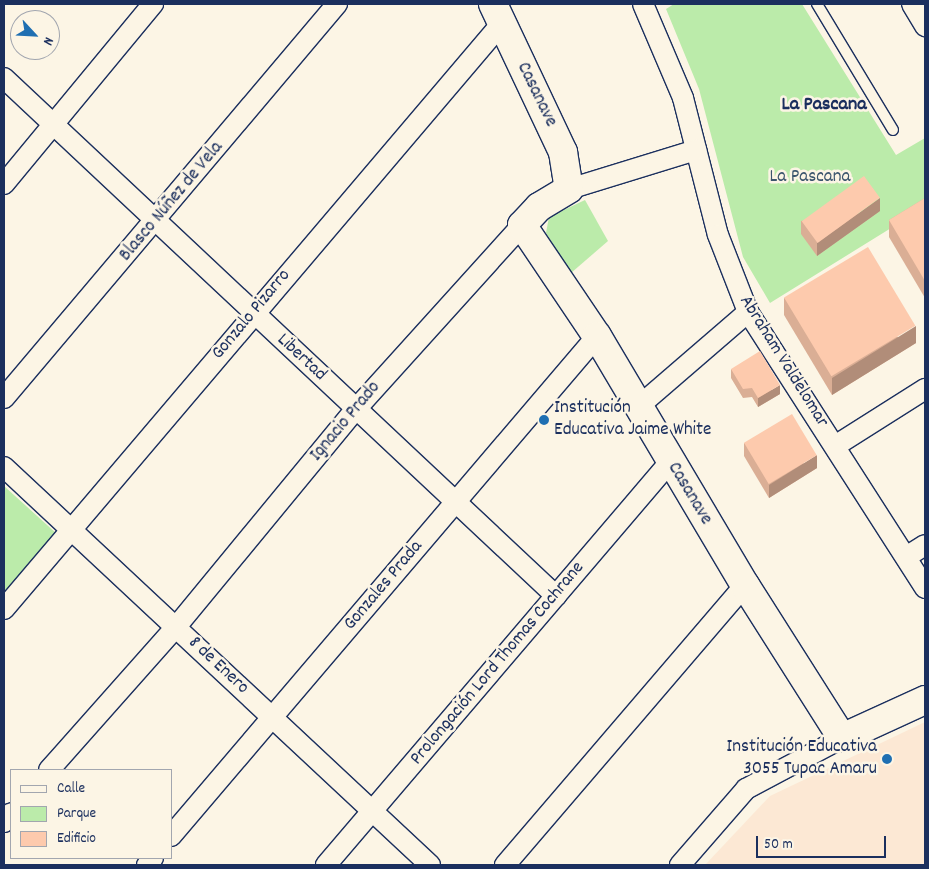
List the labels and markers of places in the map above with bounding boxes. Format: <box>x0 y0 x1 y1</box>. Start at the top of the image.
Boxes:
place label: Institución Educativa Jaime White <box>554 398 711 442</box>
marker: Institución Educativa Jaime White <box>538 414 550 426</box>
place label: Institución Educativa 3055 Tupac Amaru <box>726 737 877 781</box>
marker: Institución Educativa 3055 Tupac Amaru <box>881 753 893 765</box>

